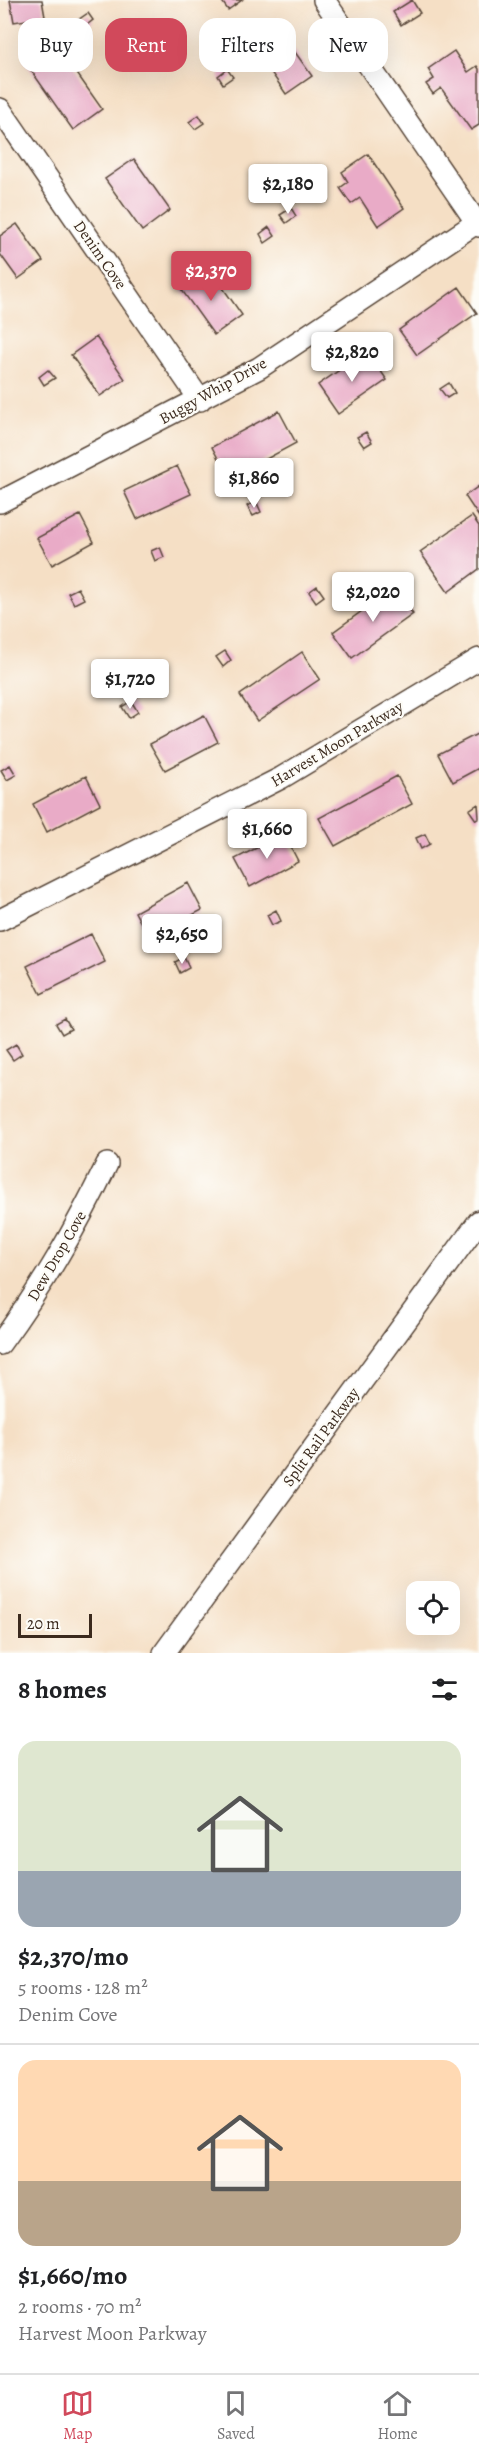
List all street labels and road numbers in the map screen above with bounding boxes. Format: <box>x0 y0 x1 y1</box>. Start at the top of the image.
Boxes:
street label: Denim Cove <box>68 216 132 294</box>
street label: Buggy Whip Drive <box>155 352 271 430</box>
street label: Harvest Moon Parkway <box>267 695 408 792</box>
street label: Dew Drop Cove <box>22 1207 92 1305</box>
street label: Split Rail Parkway <box>278 1382 365 1491</box>

